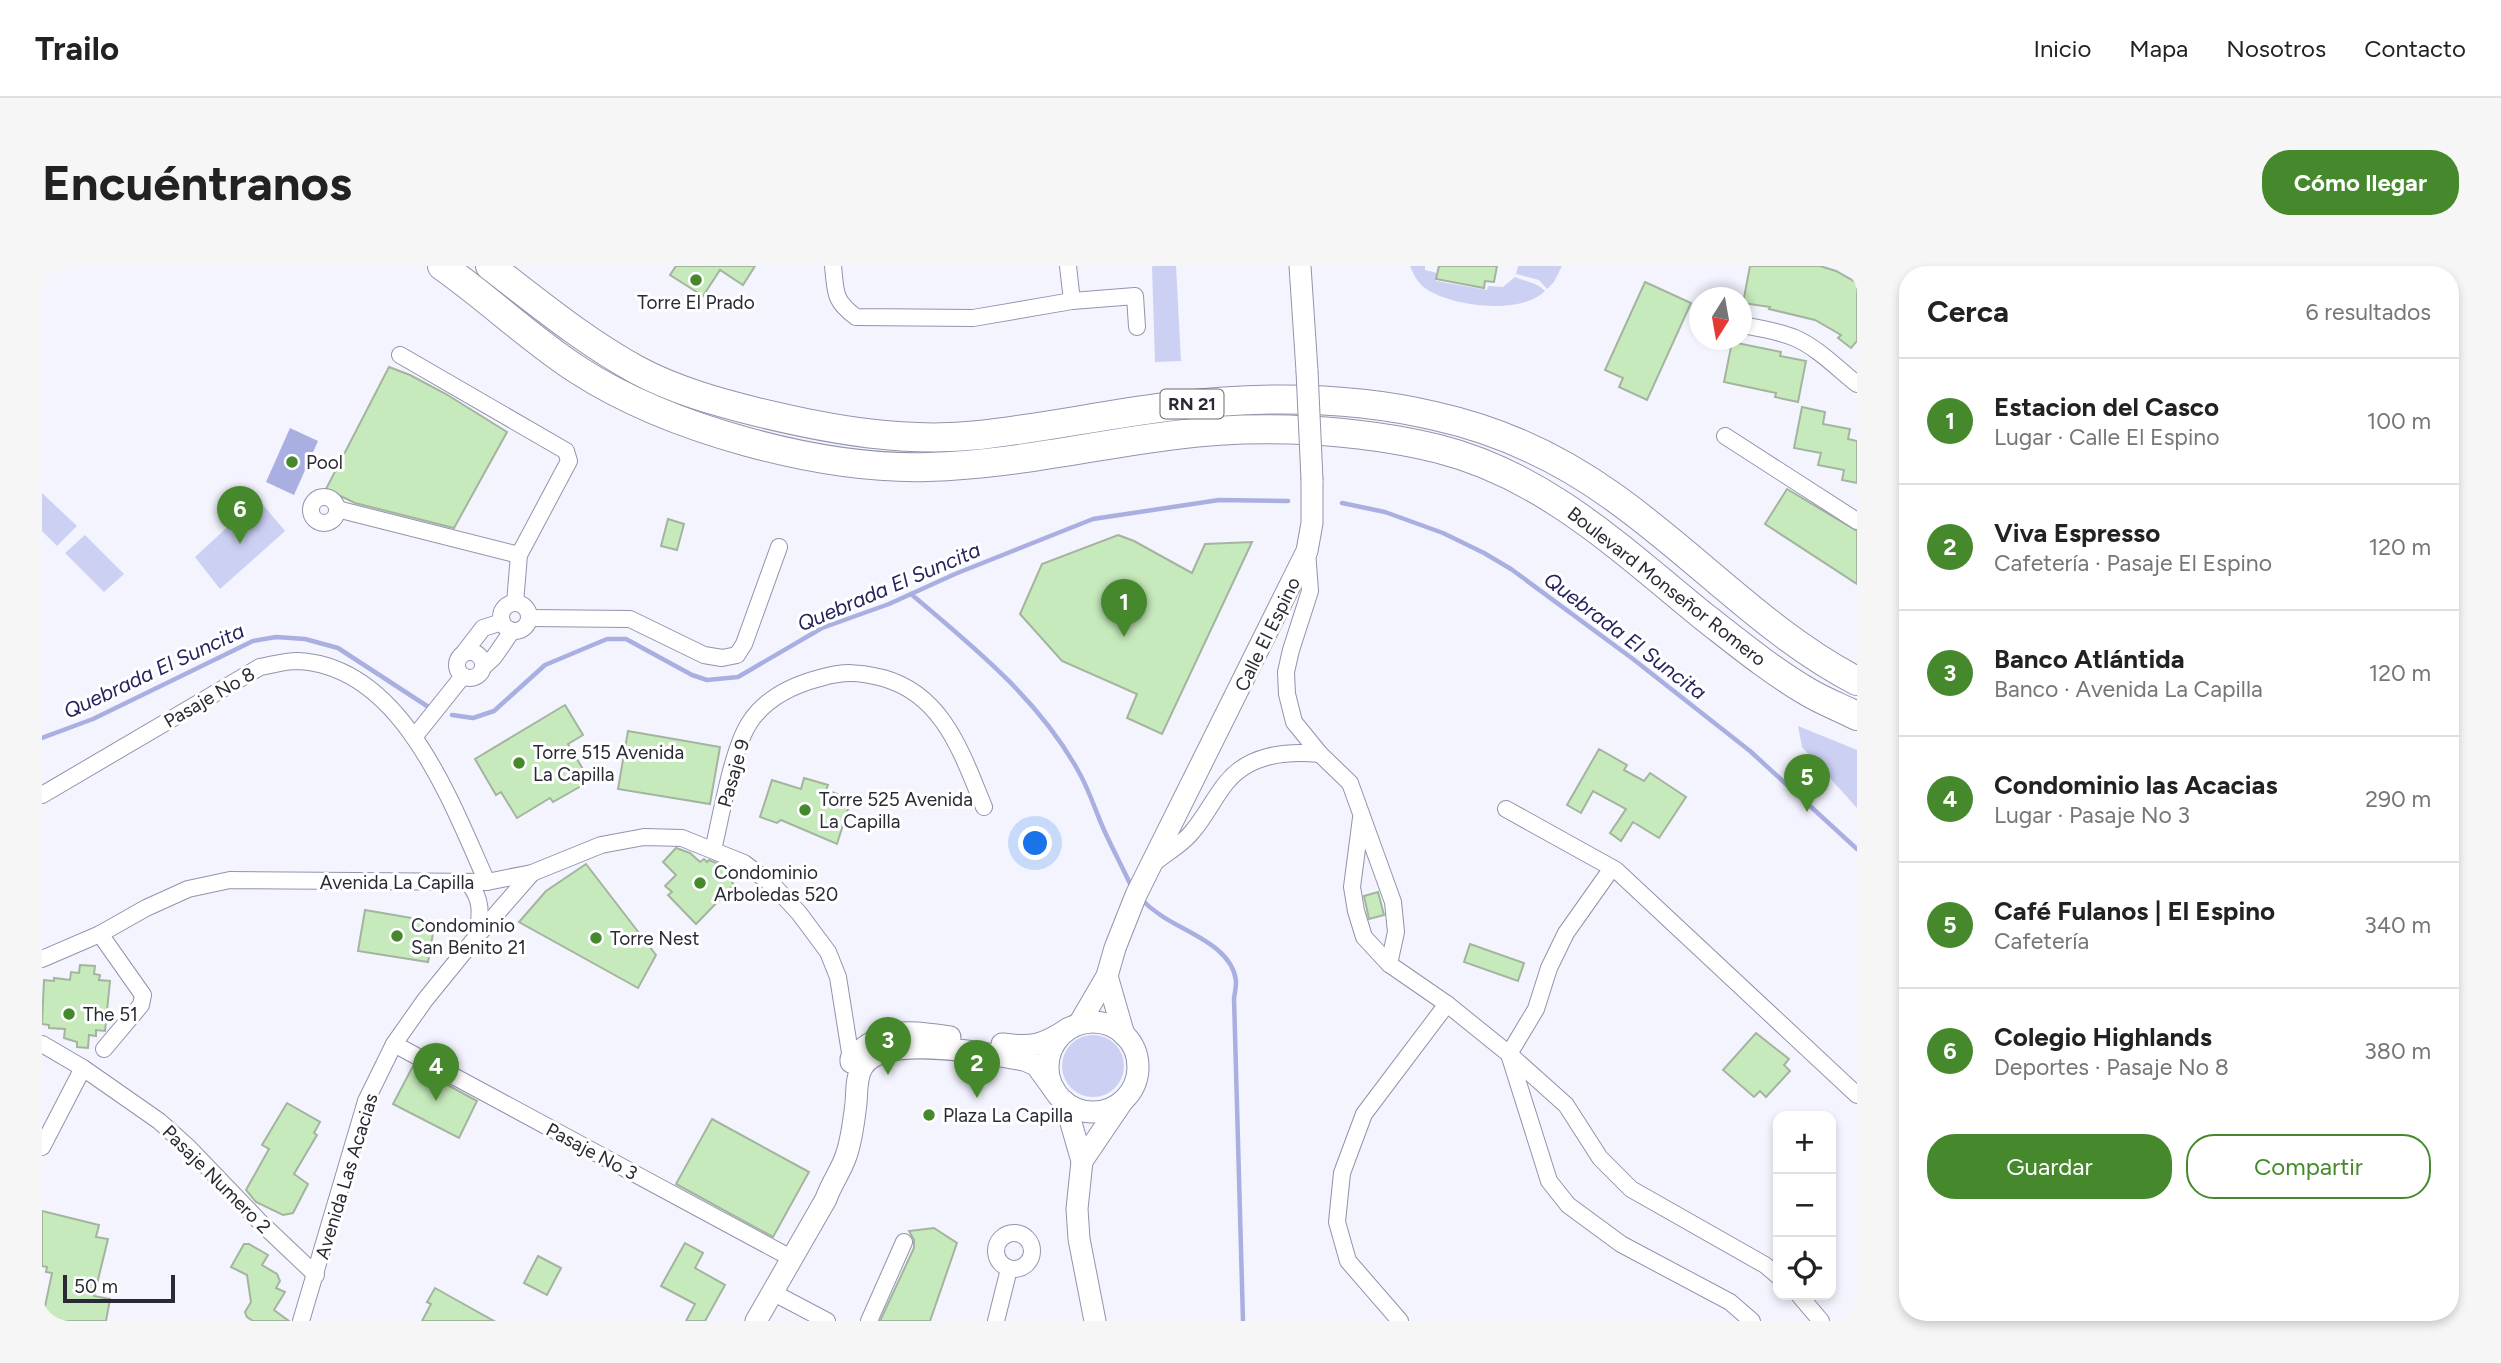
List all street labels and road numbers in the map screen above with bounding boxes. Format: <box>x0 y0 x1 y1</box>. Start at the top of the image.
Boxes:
road number: RN 21 <box>1160 390 1224 419</box>
street label: Boulevard Monseñor Romero <box>1563 502 1771 671</box>
street label: Calle El Espino <box>1230 573 1305 695</box>
street label: Pasaje No 8 <box>160 662 259 733</box>
street label: Pasaje 9 <box>713 736 754 810</box>
street label: Avenida La Capilla <box>320 871 474 894</box>
street label: Avenida Las Acacias <box>310 1090 383 1262</box>
street label: Pasaje No 3 <box>542 1118 641 1185</box>
street label: Pasaje Numero 2 <box>158 1120 276 1238</box>

